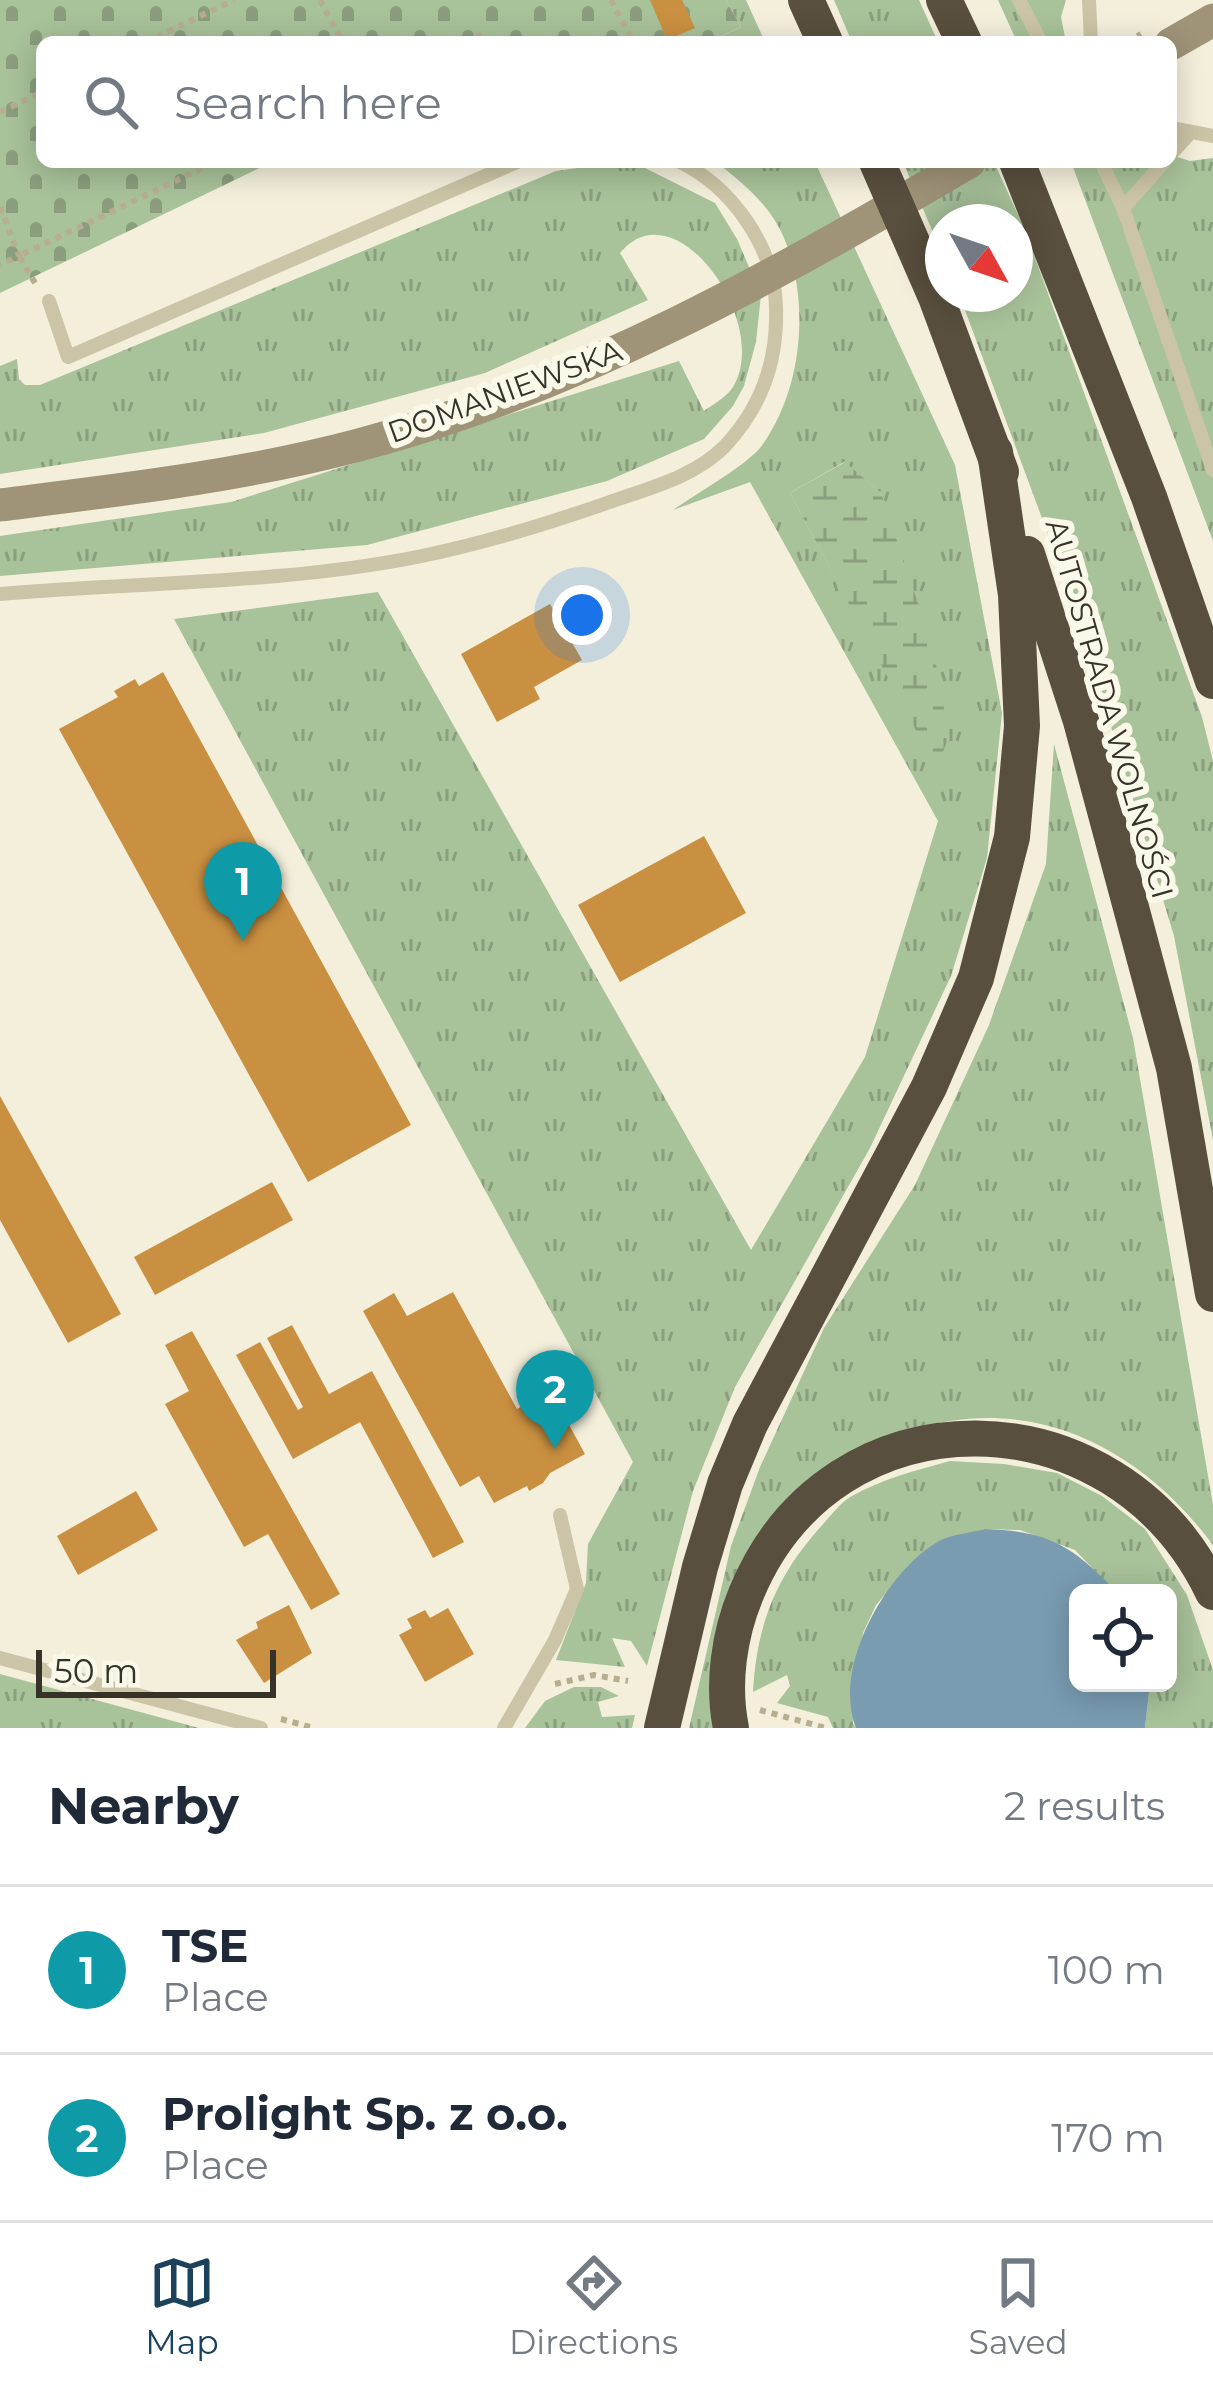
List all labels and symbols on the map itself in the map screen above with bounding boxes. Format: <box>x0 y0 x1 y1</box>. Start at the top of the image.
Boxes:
north arrow <box>925 204 1033 312</box>
street label: DOMANIEWSKA <box>383 332 628 451</box>
street label: AUTOSTRADA WOLNOŚCI <box>1038 515 1181 903</box>
your location <box>552 585 612 645</box>
pin: 1 <box>204 842 282 941</box>
pin: 2 <box>516 1350 594 1449</box>
scale bar <box>36 1644 276 1697</box>

